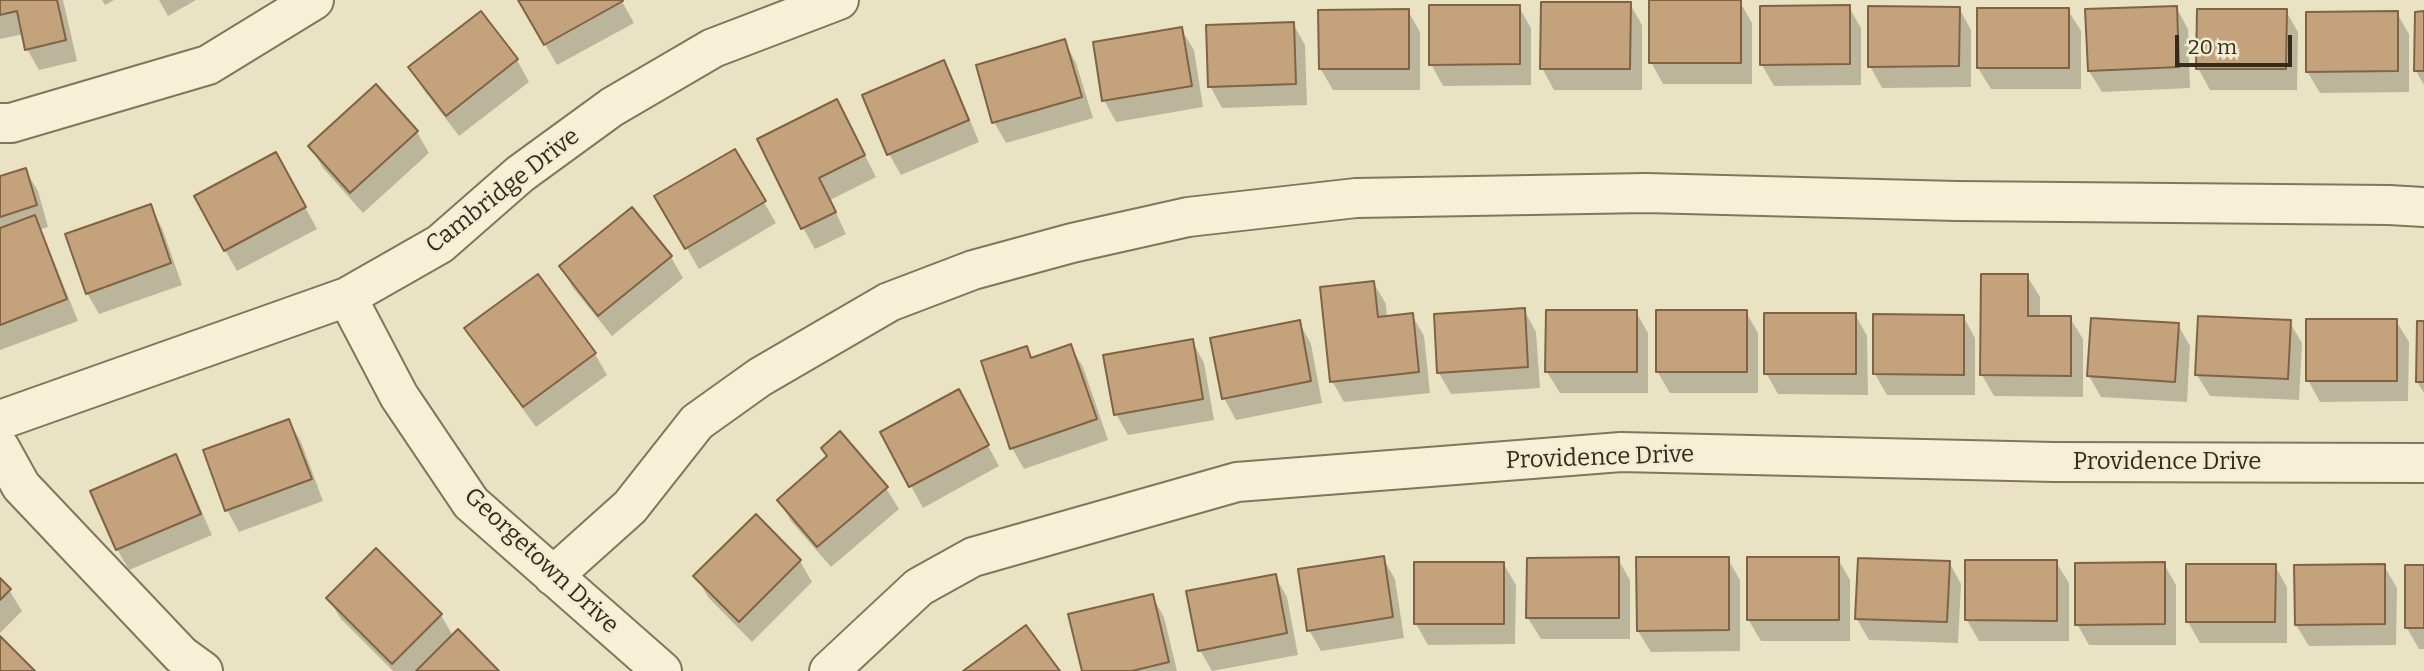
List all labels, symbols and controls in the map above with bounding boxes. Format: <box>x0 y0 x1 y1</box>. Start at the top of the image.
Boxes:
scale bar <box>2179 21 2296 65</box>
text: 20 m <box>2188 34 2237 60</box>
street label: Cambridge Drive <box>421 122 585 260</box>
street label: Providence Drive <box>1505 440 1695 476</box>
street label: Providence Drive <box>2073 448 2261 476</box>
street label: Georgetown Drive <box>458 482 624 640</box>

